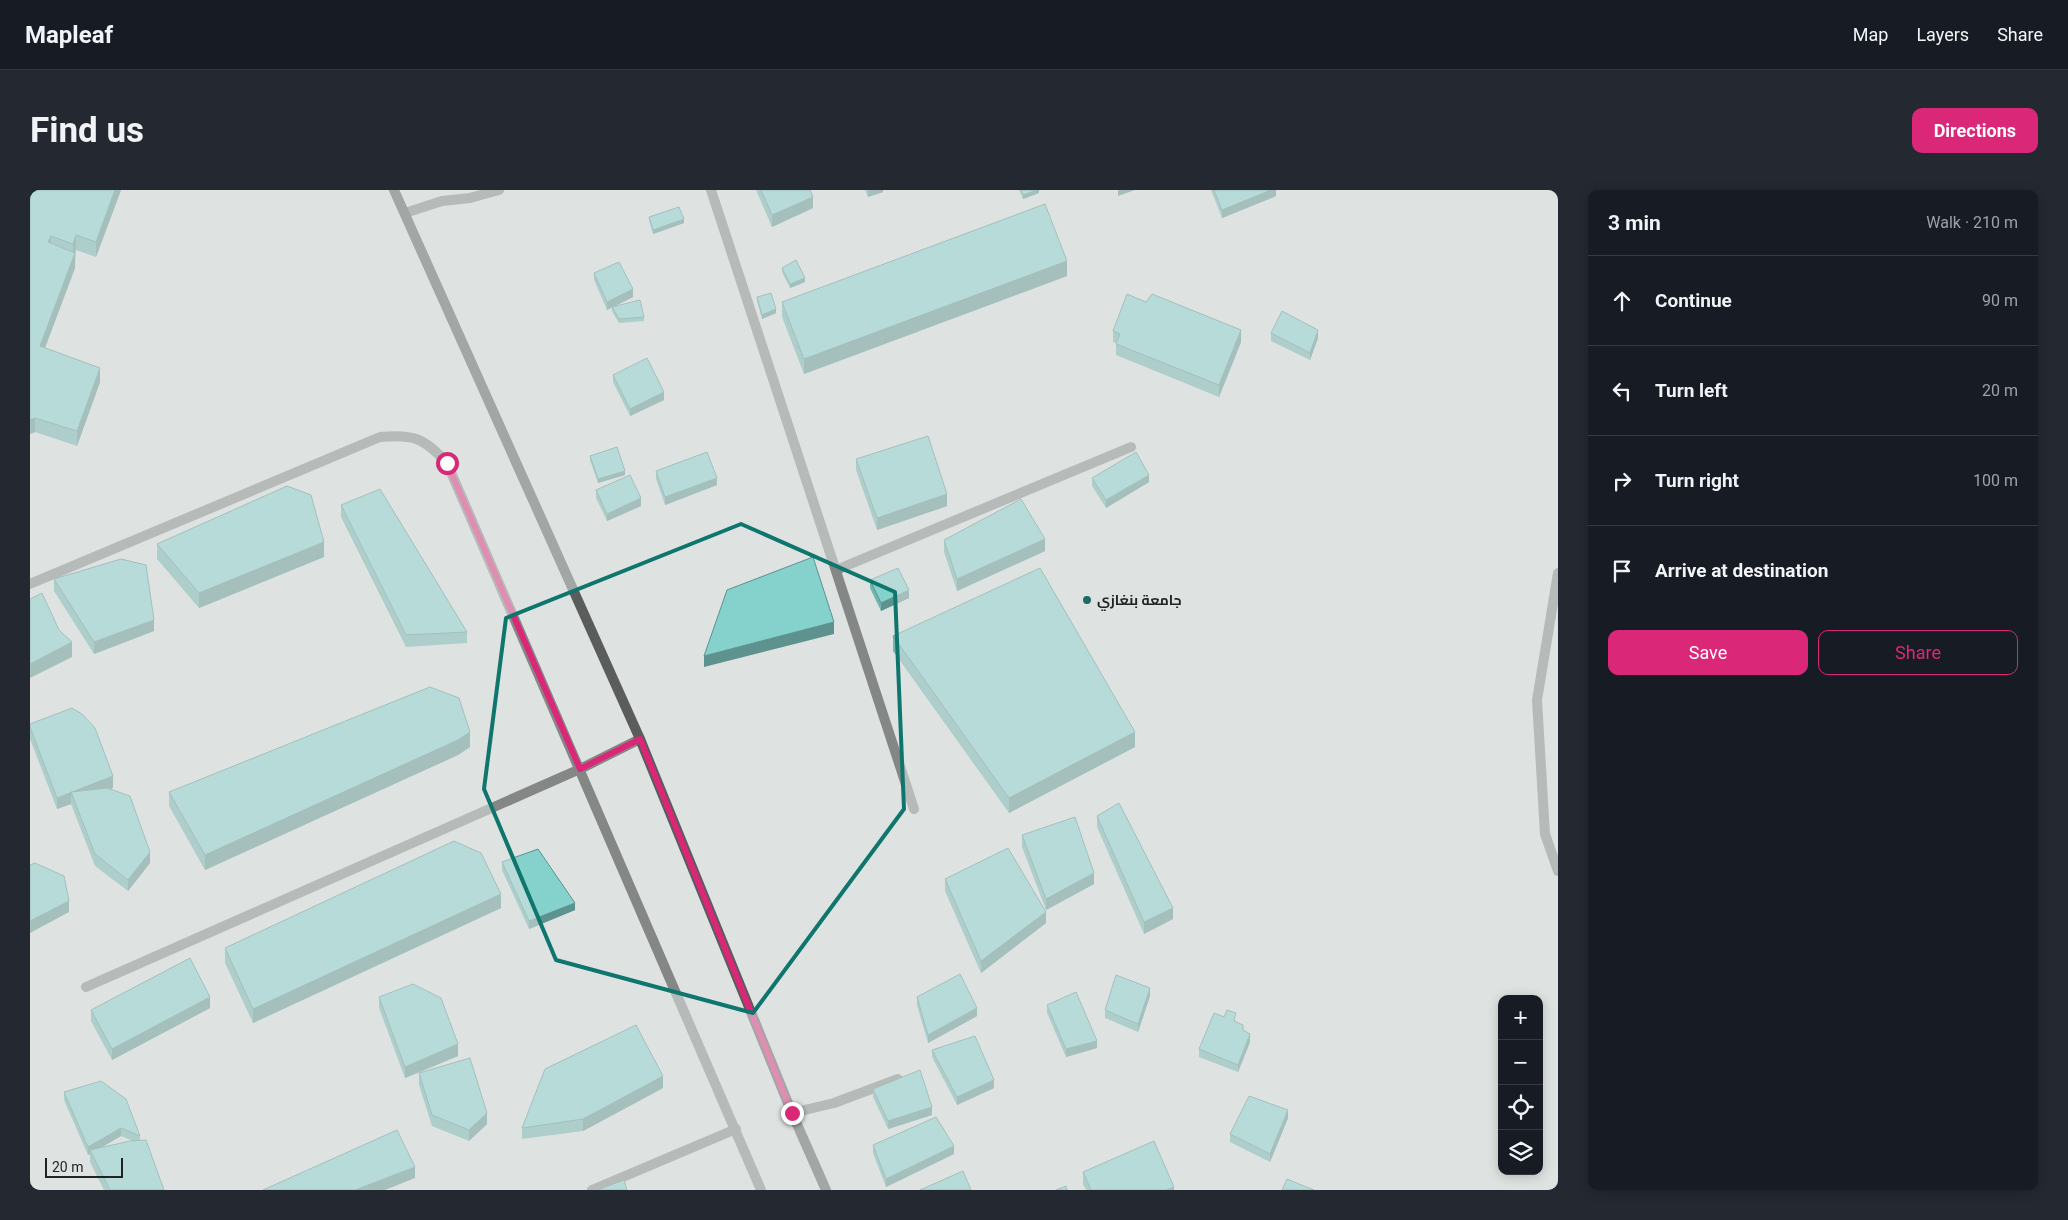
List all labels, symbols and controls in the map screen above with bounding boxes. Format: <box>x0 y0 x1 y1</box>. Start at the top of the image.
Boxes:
text: Mapleaf <box>25 21 113 49</box>
text: Map <box>1853 24 1888 45</box>
text: Layers <box>1916 24 1969 45</box>
text: Share <box>1997 24 2043 45</box>
button: Directions <box>1912 108 2038 153</box>
text: Find us <box>30 110 144 151</box>
text: 3 min <box>1608 211 1661 235</box>
text: Walk · 210 m <box>1926 213 2018 232</box>
icon: ahead <box>1608 287 1636 315</box>
text: Continue <box>1655 289 1732 312</box>
text: 90 m <box>1982 291 2018 310</box>
icon: left <box>1608 377 1636 405</box>
text: Turn left <box>1655 379 1728 402</box>
text: 20 m <box>1982 381 2018 400</box>
route start <box>436 452 459 475</box>
icon: right <box>1608 467 1636 495</box>
text: Turn right <box>1655 469 1739 492</box>
text: 100 m <box>1973 471 2018 490</box>
icon: arrive <box>1608 557 1636 585</box>
text: Arrive at destination <box>1655 559 1828 582</box>
place label: جامعة بنغازي <box>1097 592 1182 611</box>
marker: جامعة بنغازي <box>1081 594 1093 606</box>
button: Save <box>1608 630 1808 675</box>
button: Share <box>1818 630 2018 675</box>
map controls <box>1498 995 1543 1175</box>
button: + <box>1498 995 1543 1040</box>
button: − <box>1498 1040 1543 1085</box>
button: locate <box>1498 1085 1543 1130</box>
route end <box>781 1102 804 1125</box>
button: layers <box>1498 1130 1543 1175</box>
scale bar <box>45 1155 122 1178</box>
text: 20 m <box>52 1159 84 1175</box>

